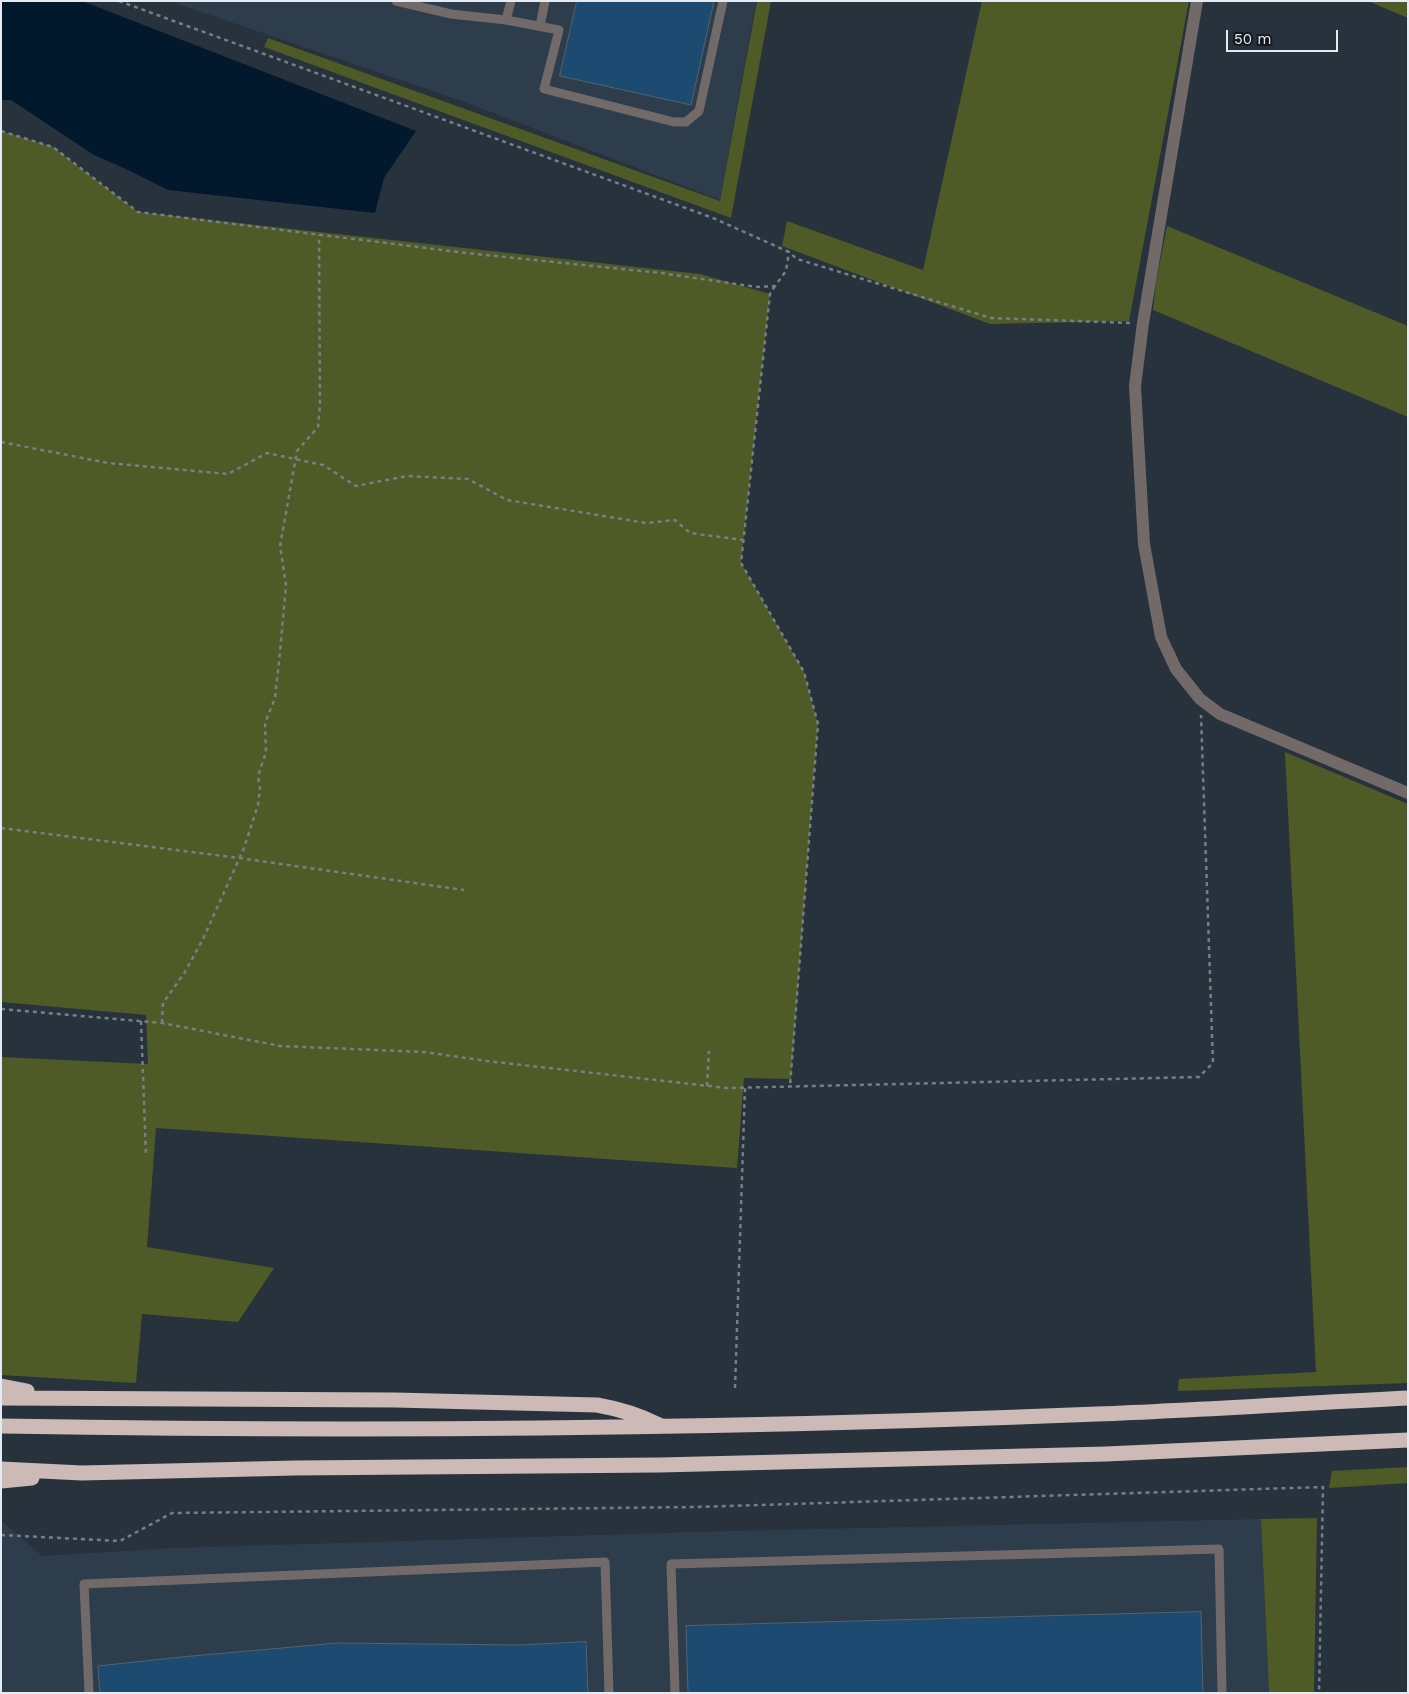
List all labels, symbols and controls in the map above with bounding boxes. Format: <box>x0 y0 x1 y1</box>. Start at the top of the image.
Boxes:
scale bar <box>1229 20 1342 52</box>
text: 50 m <box>1234 30 1271 48</box>

